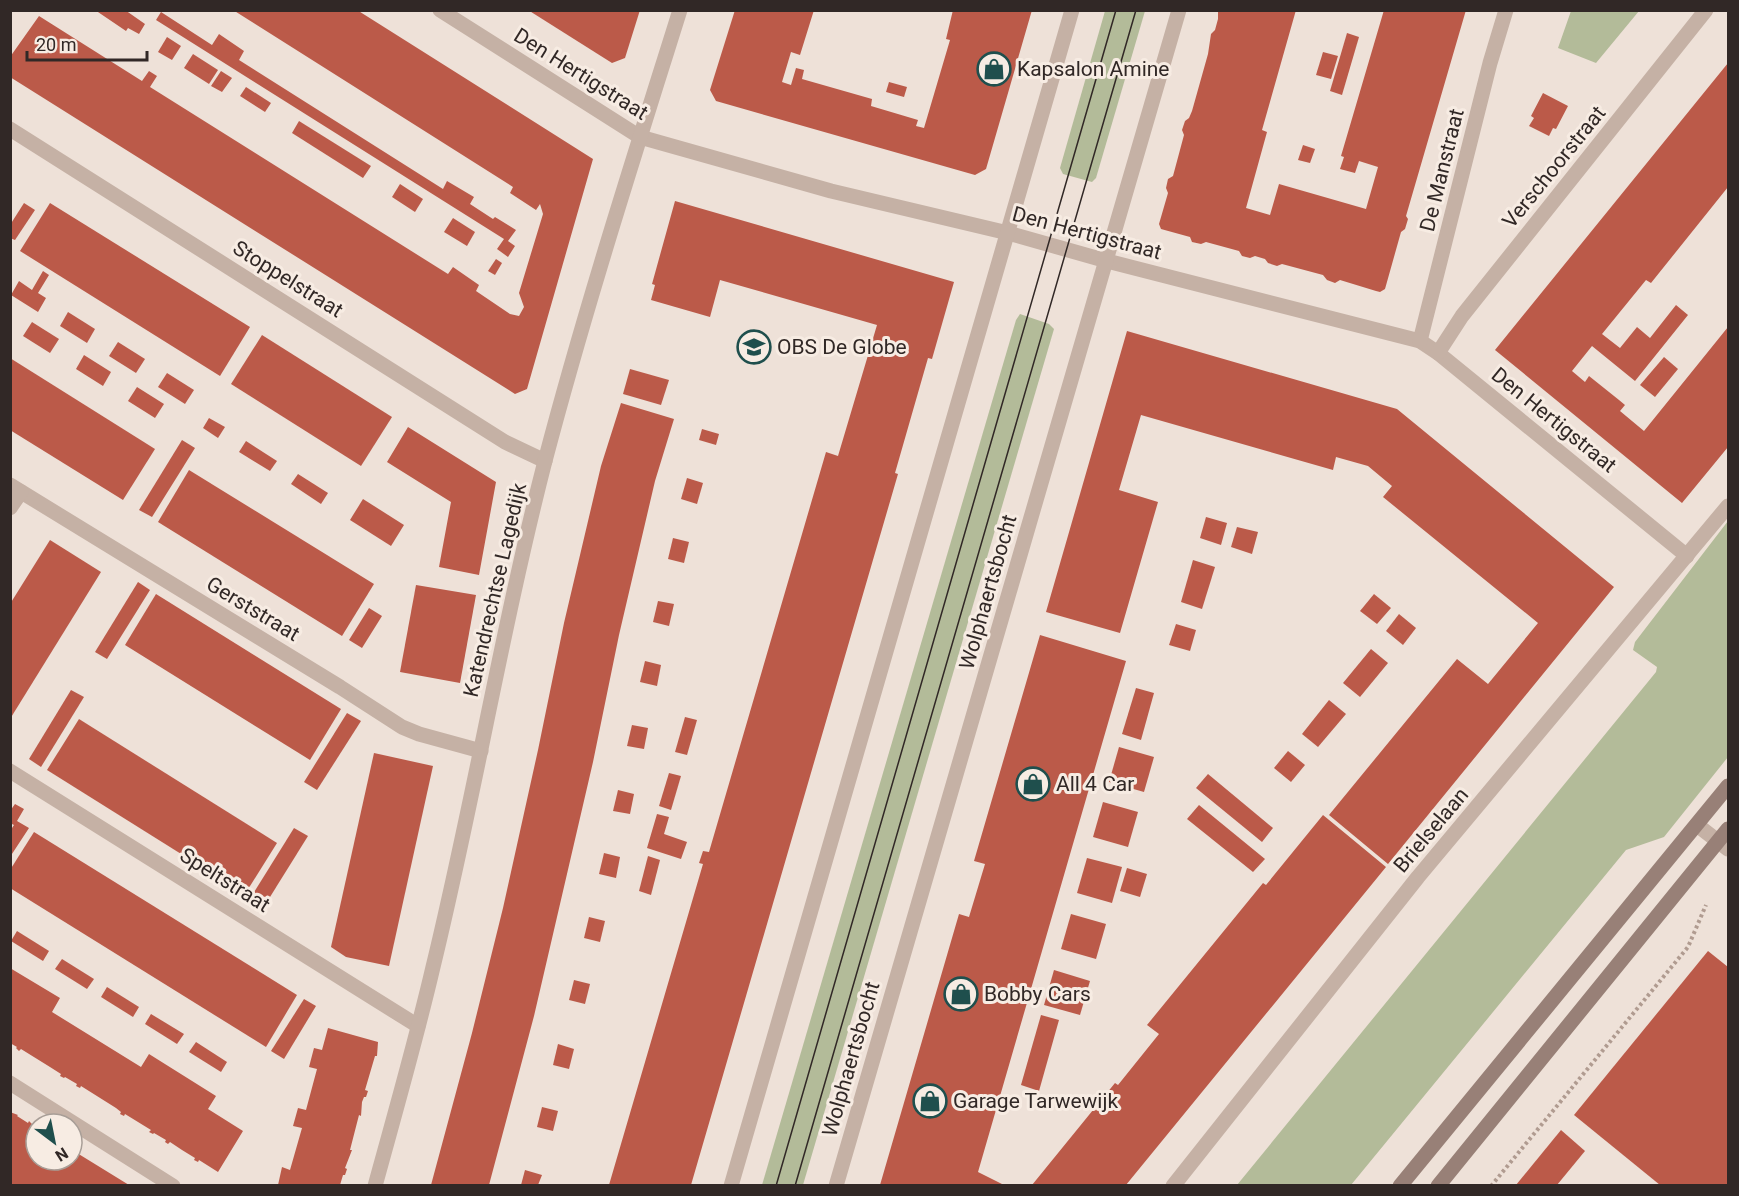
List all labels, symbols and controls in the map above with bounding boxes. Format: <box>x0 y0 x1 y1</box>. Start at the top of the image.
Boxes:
street label: Den Hertigstraat <box>510 23 652 125</box>
scale bar <box>27 24 147 62</box>
text: 20 m <box>36 34 76 55</box>
shop icon: Kapsalon Amine <box>976 51 1012 87</box>
place label: Kapsalon Amine <box>1017 57 1170 81</box>
street label: Verschoorstraat <box>1498 101 1611 233</box>
street label: De Manstraat <box>1415 106 1469 234</box>
street label: Den Hertigstraat <box>1010 202 1164 264</box>
street label: Stoppelstraat <box>229 236 347 322</box>
school or university icon: OBS De Globe <box>736 329 772 365</box>
place label: OBS De Globe <box>777 335 907 359</box>
street label: Den Hertigstraat <box>1487 362 1621 478</box>
street label: Katendrechtse Lagedijk <box>459 480 531 699</box>
street label: Wolphaertsbocht <box>954 512 1022 672</box>
street label: Gerststraat <box>202 572 304 646</box>
shop icon: All 4 Car <box>1015 766 1051 802</box>
place label: All 4 Car <box>1056 772 1134 796</box>
street label: Brielselaan <box>1389 783 1473 877</box>
street label: Speltstraat <box>176 843 275 917</box>
shop icon: Bobby Cars <box>943 976 979 1012</box>
street label: Wolphaertsbocht <box>817 979 885 1139</box>
place label: Bobby Cars <box>984 982 1091 1006</box>
shop icon: Garage Tarwewijk <box>912 1083 948 1119</box>
place label: Garage Tarwewijk <box>953 1089 1118 1113</box>
north arrow <box>24 1112 84 1172</box>
text: N <box>52 1143 72 1165</box>

